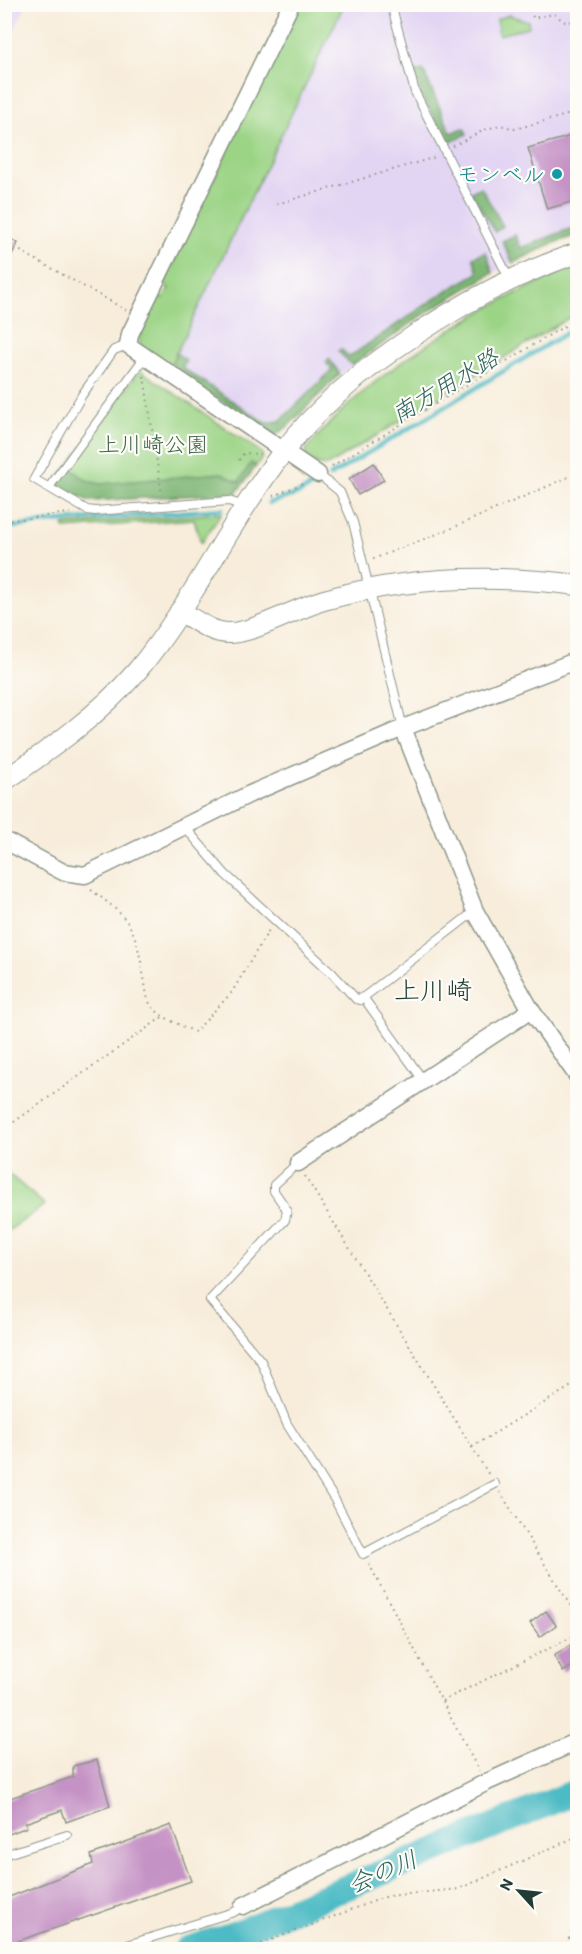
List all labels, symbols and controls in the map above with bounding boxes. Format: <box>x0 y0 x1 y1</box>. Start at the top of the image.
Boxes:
place label: モンベル <box>457 161 545 188</box>
marker: モンベル <box>550 167 564 181</box>
water label: 南方用水路 <box>386 341 505 429</box>
park label: 上川崎公園 <box>98 431 208 458</box>
district label: 上川崎 <box>394 974 472 1006</box>
water label: 会の川 <box>344 1844 422 1899</box>
north arrow <box>489 1861 549 1921</box>
text: N <box>495 1875 517 1894</box>

